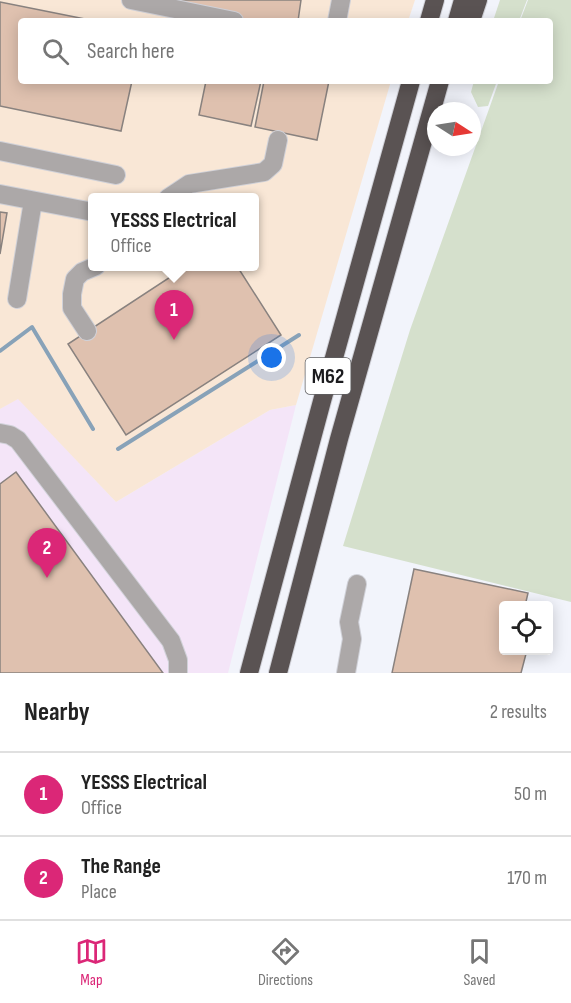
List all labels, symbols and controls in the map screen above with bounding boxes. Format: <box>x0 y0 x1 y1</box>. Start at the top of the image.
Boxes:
search box <box>18 18 553 84</box>
icon: search <box>39 35 72 68</box>
text: Search here <box>87 38 174 65</box>
north arrow <box>427 102 481 156</box>
popup <box>88 193 259 271</box>
text: YESSS Electrical <box>111 207 236 234</box>
text: Office <box>111 234 152 258</box>
pin: 1 <box>154 290 194 340</box>
your location <box>257 343 286 372</box>
road number: M62 <box>306 358 350 394</box>
pin: 2 <box>28 528 66 578</box>
map controls <box>499 601 553 655</box>
button: locate <box>499 601 553 655</box>
text: Nearby <box>24 697 90 728</box>
text: 2 results <box>490 700 547 724</box>
text: YESSS Electrical <box>81 769 207 796</box>
text: 1 <box>40 782 47 806</box>
text: 50 m <box>514 782 547 806</box>
text: Office <box>81 796 122 820</box>
text: The Range <box>81 853 161 880</box>
text: 2 <box>39 866 48 890</box>
text: 170 m <box>507 866 547 890</box>
text: Place <box>81 880 117 904</box>
tab: Map <box>75 935 108 990</box>
tab: Directions <box>258 935 313 990</box>
tab: Saved <box>463 935 496 990</box>

